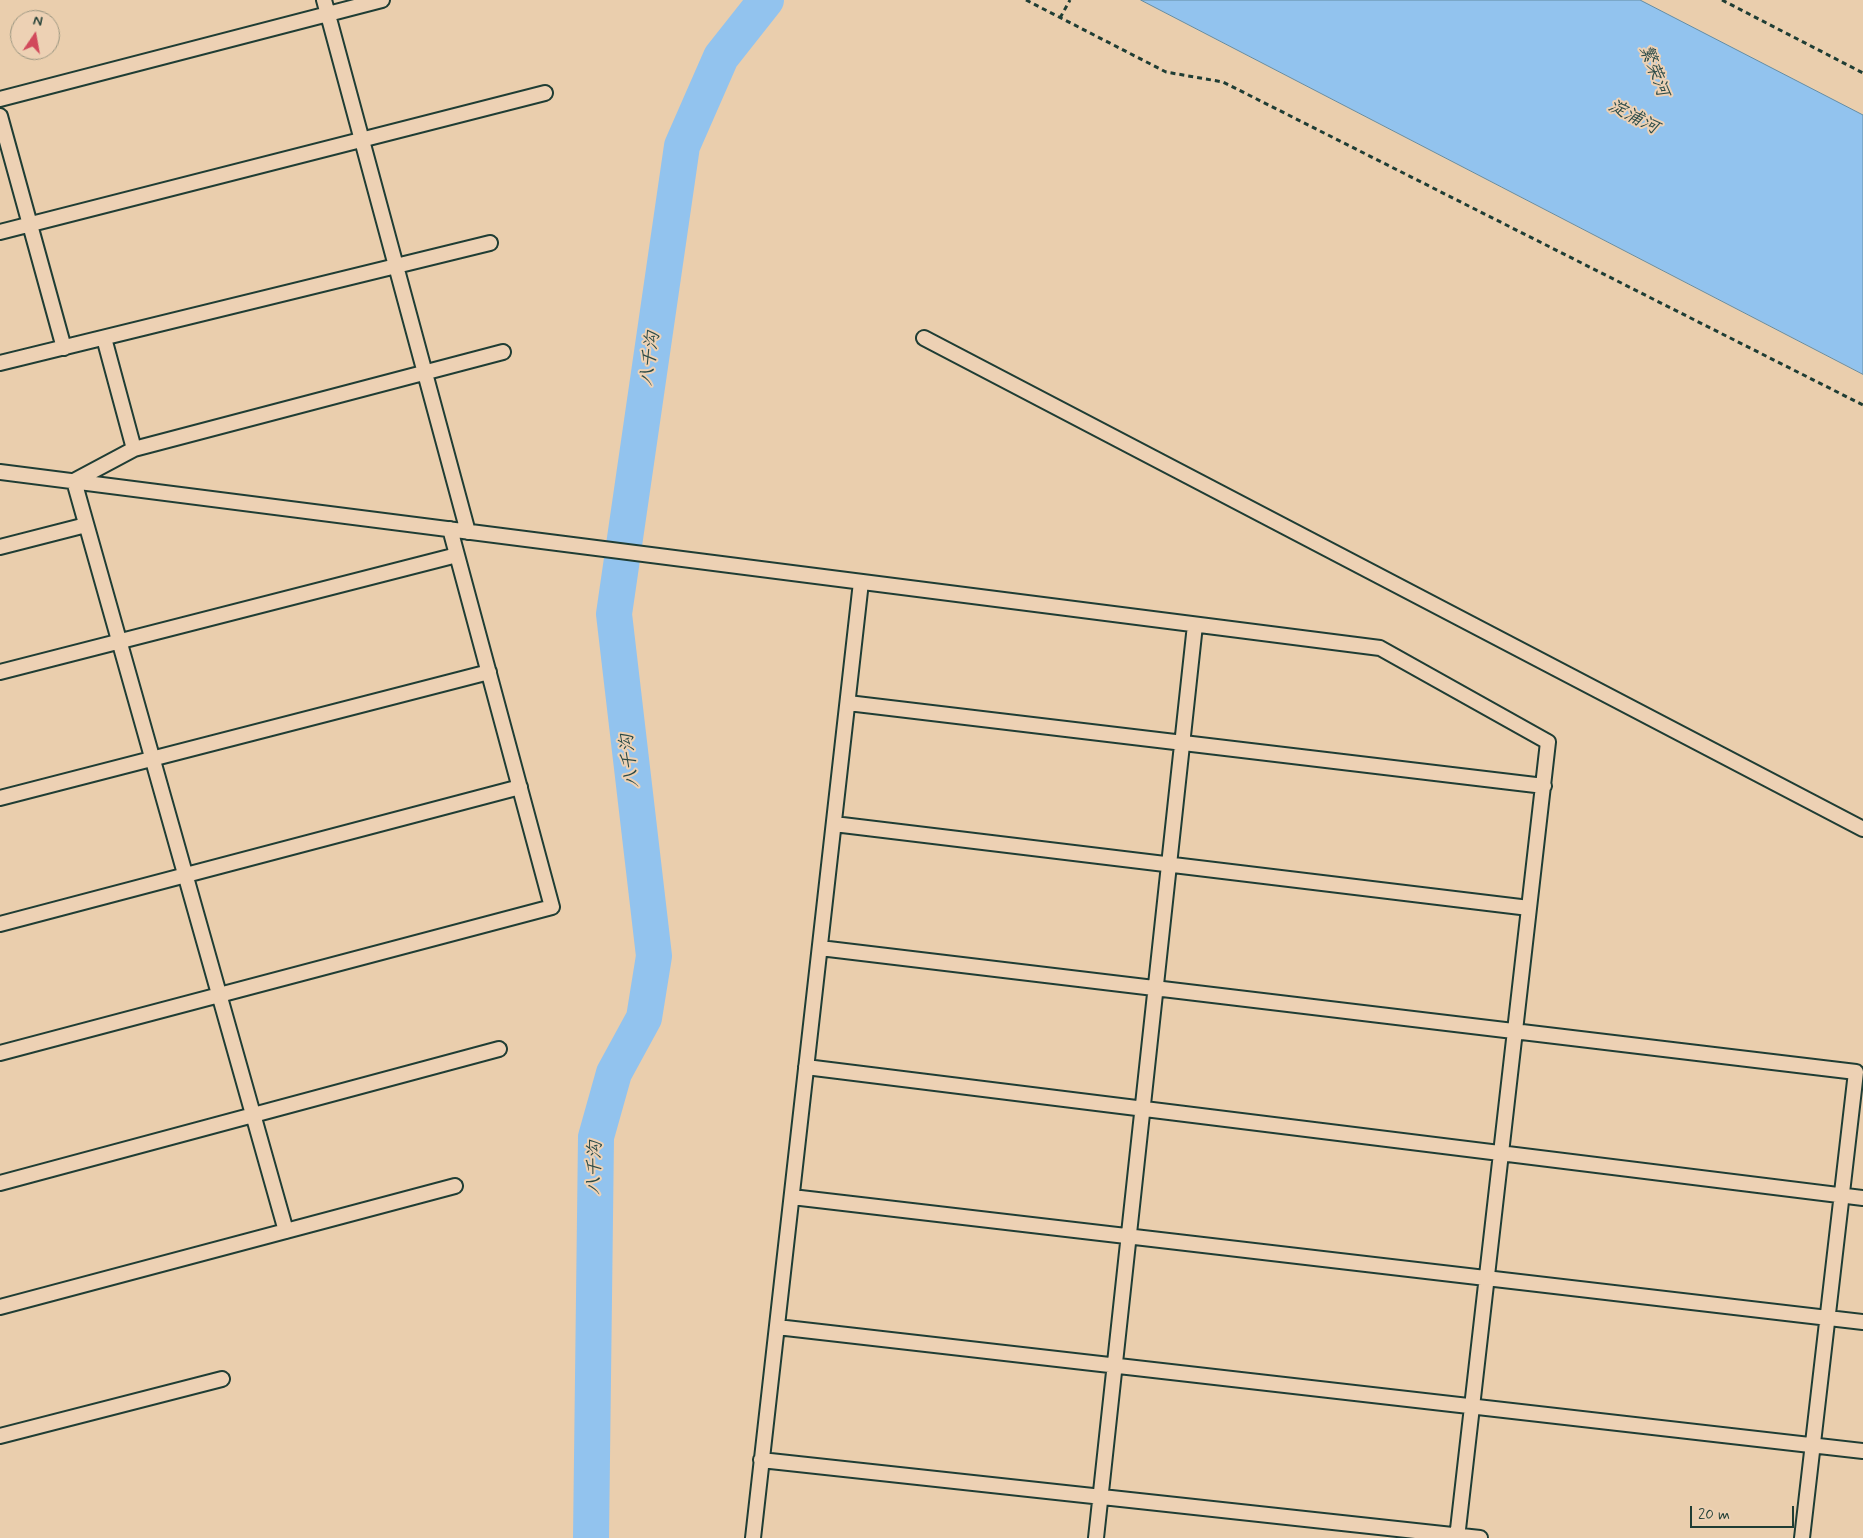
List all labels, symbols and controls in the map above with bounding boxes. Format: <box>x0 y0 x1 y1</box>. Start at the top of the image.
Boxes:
north arrow <box>10 10 60 60</box>
text: N <box>31 12 44 31</box>
water label: 繁荣河 <box>1633 42 1673 100</box>
water label: 淀浦河 <box>1604 96 1662 140</box>
water label: 八千沟 <box>637 331 665 387</box>
water label: 八千沟 <box>617 733 645 789</box>
water label: 八千沟 <box>584 1141 608 1195</box>
scale bar <box>1693 1496 1797 1528</box>
text: 20 m <box>1698 1505 1730 1525</box>

